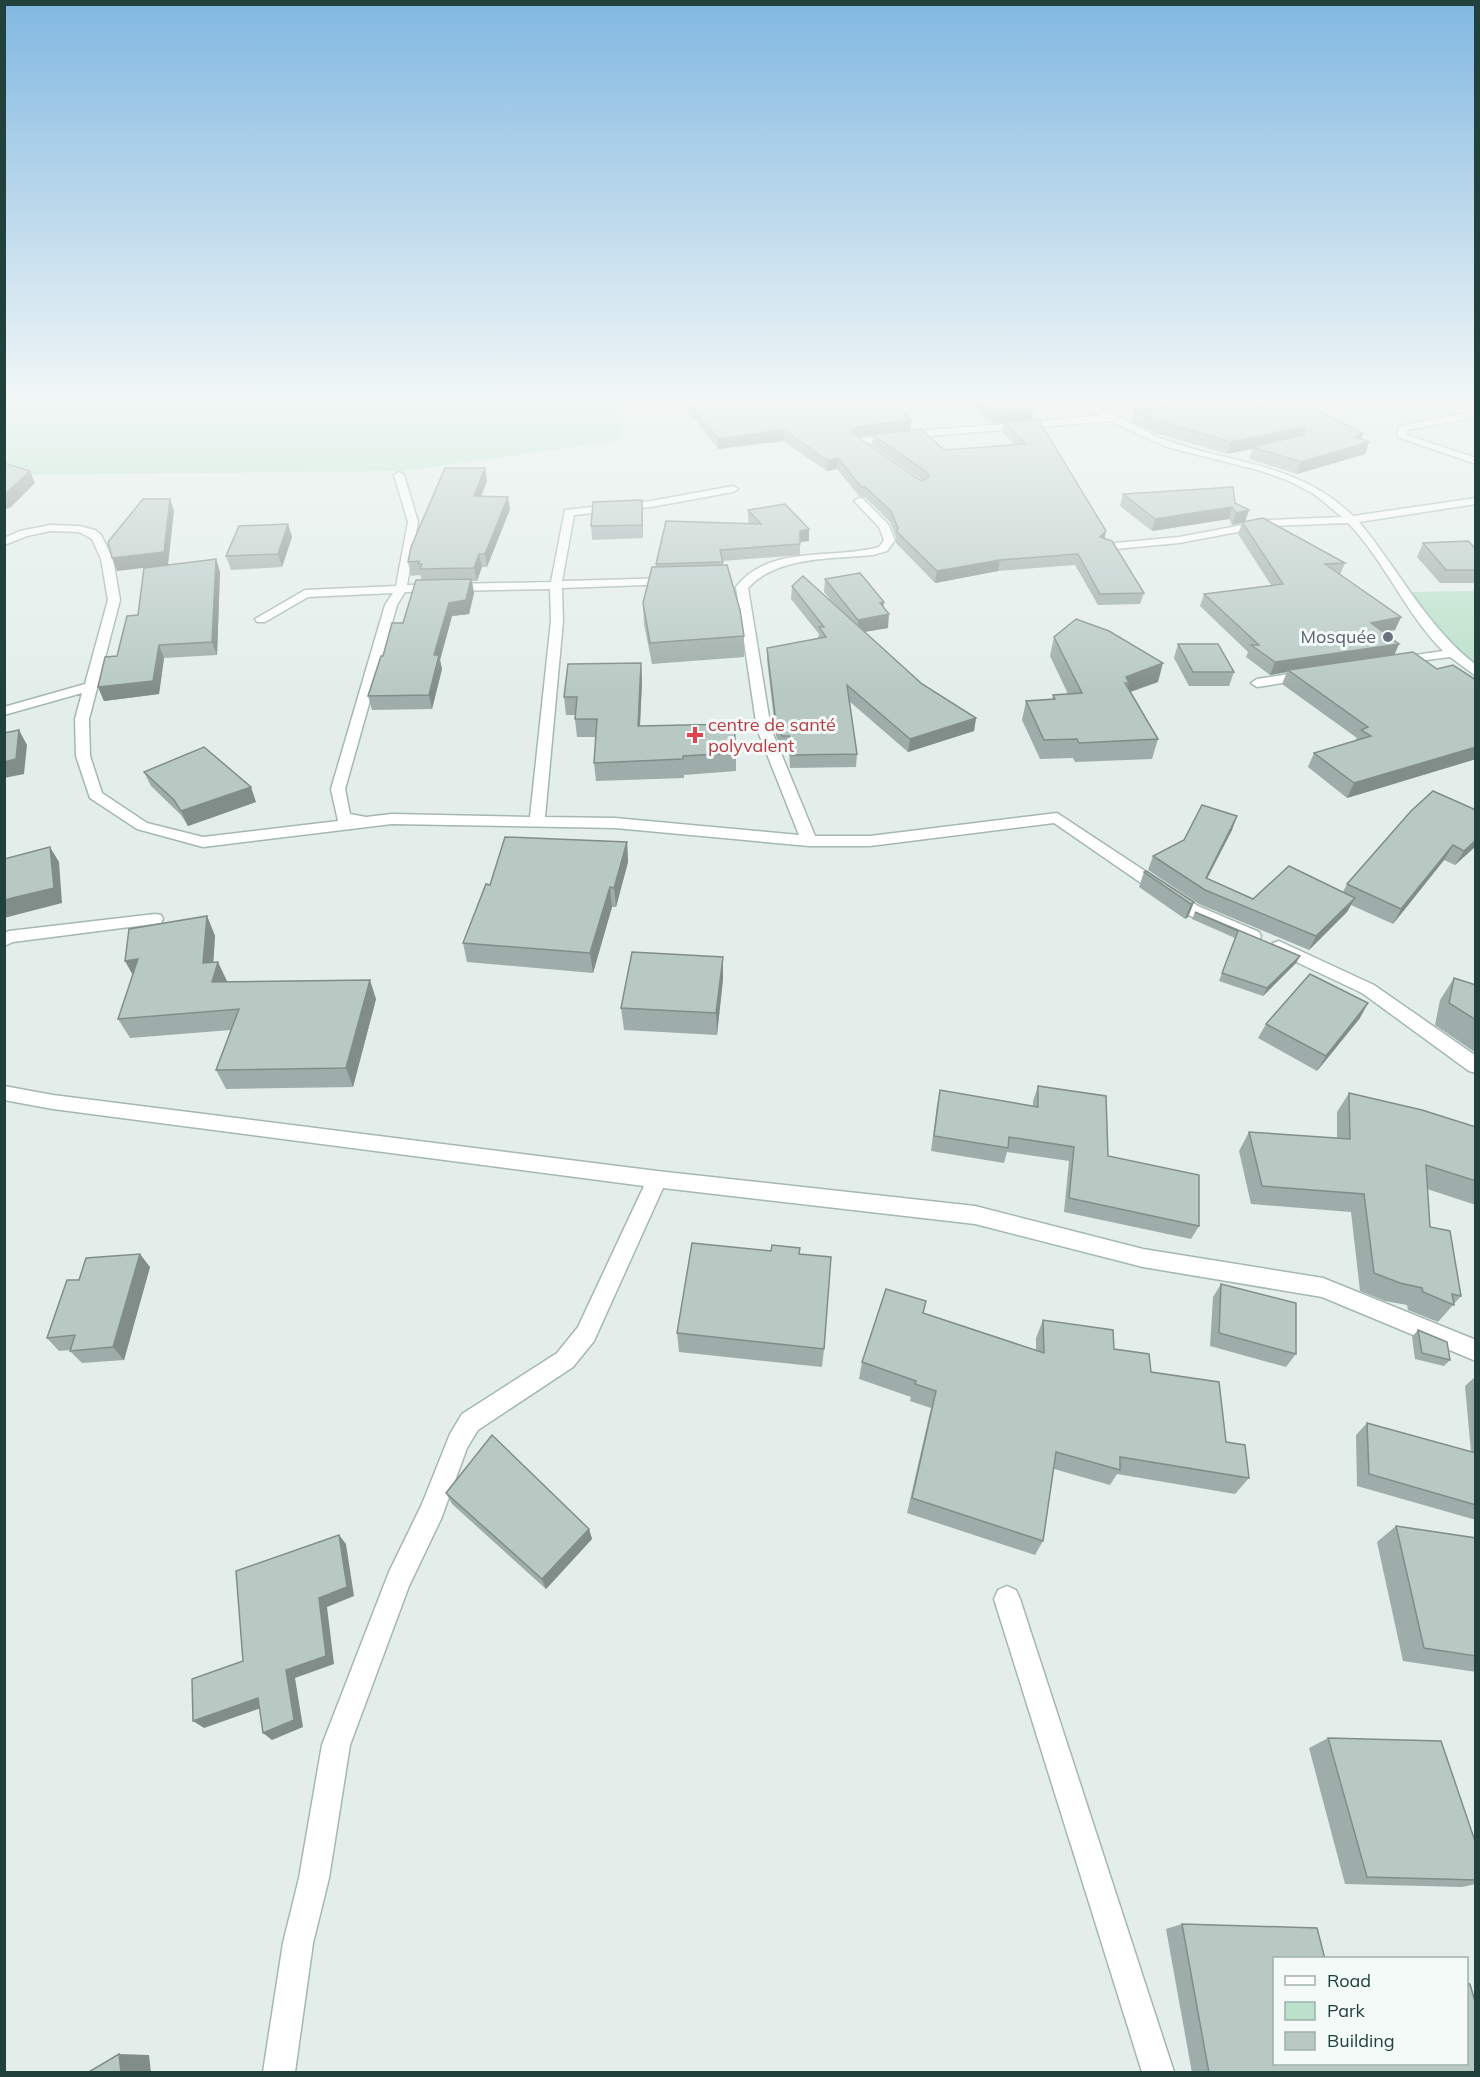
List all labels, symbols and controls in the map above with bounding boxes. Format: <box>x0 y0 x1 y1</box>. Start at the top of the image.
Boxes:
place label: Mosquée <box>1301 625 1376 648</box>
marker: Mosquée <box>1381 630 1395 644</box>
place label: centre de santé polyvalent <box>708 713 836 757</box>
marker: centre de santé polyvalent <box>686 726 704 744</box>
legend <box>1273 1957 1468 2065</box>
text: Road <box>1327 1969 1371 1992</box>
text: Park <box>1327 1999 1366 2022</box>
text: Building <box>1327 2029 1395 2052</box>

